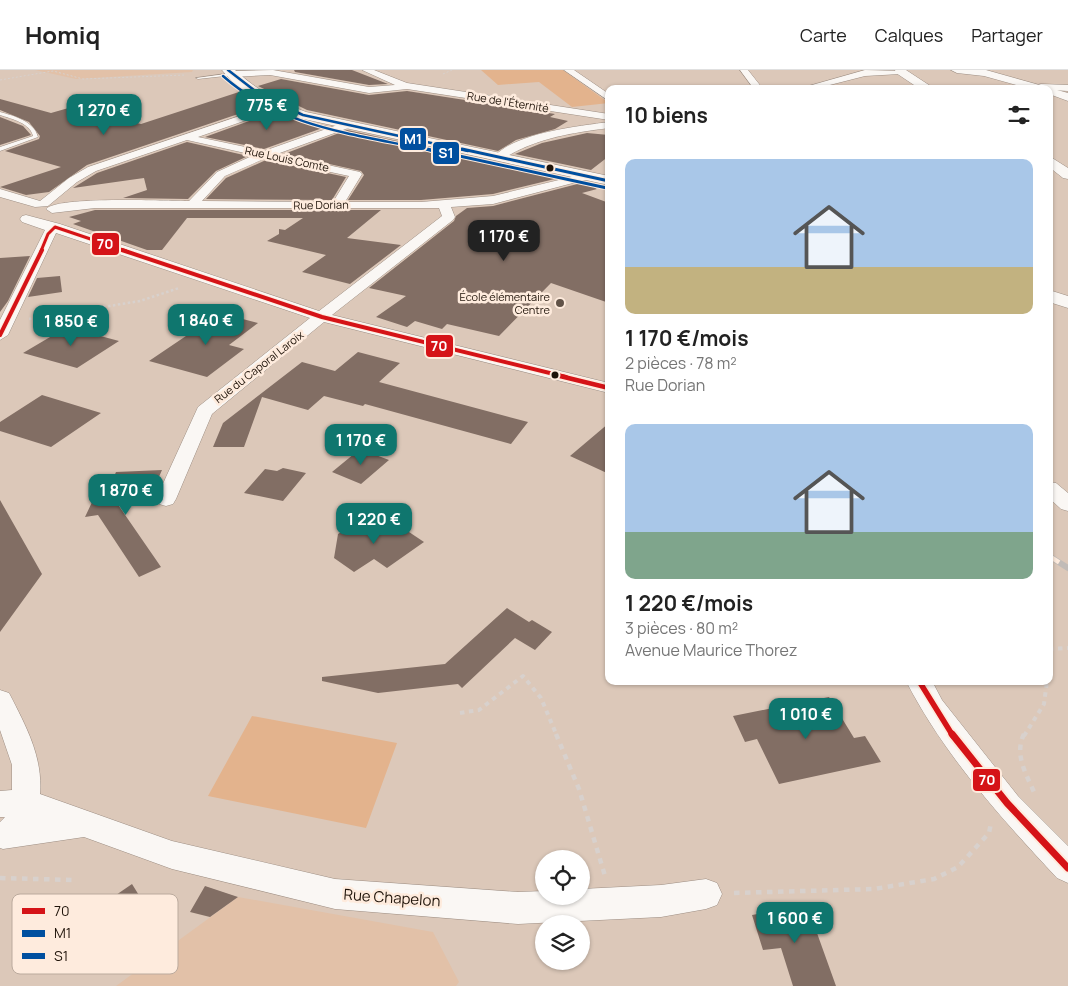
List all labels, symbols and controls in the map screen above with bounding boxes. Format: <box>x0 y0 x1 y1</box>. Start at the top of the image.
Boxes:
text: Homiq <box>25 18 100 51</box>
text: Carte <box>800 23 847 47</box>
text: Calques <box>875 23 943 47</box>
text: Partager <box>971 23 1043 47</box>
pin: 775 € <box>232 88 302 131</box>
street label: Rue de l'Éternité <box>466 88 551 115</box>
pin: 1 270 € <box>58 93 150 136</box>
text: 775 € <box>247 94 287 116</box>
text: 1 270 € <box>78 99 130 121</box>
text: 10 biens <box>625 101 708 129</box>
icon: filters <box>1005 101 1033 129</box>
line badge: M1 <box>399 127 427 151</box>
text: M1 <box>404 129 422 148</box>
line badge: S1 <box>432 141 460 165</box>
street label: Rue Louis Comte <box>244 142 331 175</box>
text: S1 <box>438 143 454 162</box>
unlabelled marker <box>545 163 555 173</box>
icon: home <box>784 192 874 282</box>
street label: Rue Dorian <box>293 197 349 212</box>
pin: 1 170 € <box>458 220 550 262</box>
text: 1 170 € <box>479 225 529 247</box>
line badge: 70 <box>91 232 120 256</box>
text: 70 <box>97 234 113 253</box>
place label: École élémentaire Centre <box>459 289 551 317</box>
marker: École élémentaire Centre <box>554 297 566 309</box>
pin: 1 850 € <box>25 304 117 347</box>
pin: 1 840 € <box>160 304 252 346</box>
text: 1 840 € <box>179 309 233 331</box>
text: 1 850 € <box>44 310 98 332</box>
text: 1 170 €/mois <box>625 324 749 352</box>
street label: Rue du Caporal Laroix <box>211 327 307 406</box>
line badge: 70 <box>425 334 454 358</box>
text: 70 <box>431 336 447 355</box>
text: 2 pièces · 78 m² <box>625 352 737 374</box>
unlabelled marker <box>550 370 560 380</box>
text: Rue Dorian <box>625 374 705 396</box>
pin: 1 170 € <box>315 424 407 466</box>
text: 1 170 € <box>336 429 386 451</box>
icon: home <box>784 457 874 547</box>
pin: 1 870 € <box>80 474 172 516</box>
text: 1 870 € <box>99 479 153 501</box>
pin: 1 220 € <box>328 502 420 545</box>
text: 1 220 € <box>347 508 401 530</box>
text: 1 220 €/mois <box>625 589 753 617</box>
text: 3 pièces · 80 m² <box>625 617 738 639</box>
text: Avenue Maurice Thorez <box>625 639 797 661</box>
pin: 1 010 € <box>760 698 852 740</box>
text: 1 010 € <box>780 703 832 725</box>
line badge: 70 <box>972 768 1001 792</box>
text: 70 <box>979 770 995 789</box>
map controls <box>535 850 590 970</box>
button: locate <box>535 850 590 905</box>
street label: Rue Chapelon <box>343 884 441 911</box>
legend <box>12 894 178 974</box>
text: 70 <box>54 901 70 920</box>
pin: 1 600 € <box>749 902 841 944</box>
text: 1 600 € <box>767 907 823 929</box>
button: layers <box>535 915 590 970</box>
text: M1 <box>54 923 71 942</box>
text: S1 <box>54 946 68 965</box>

